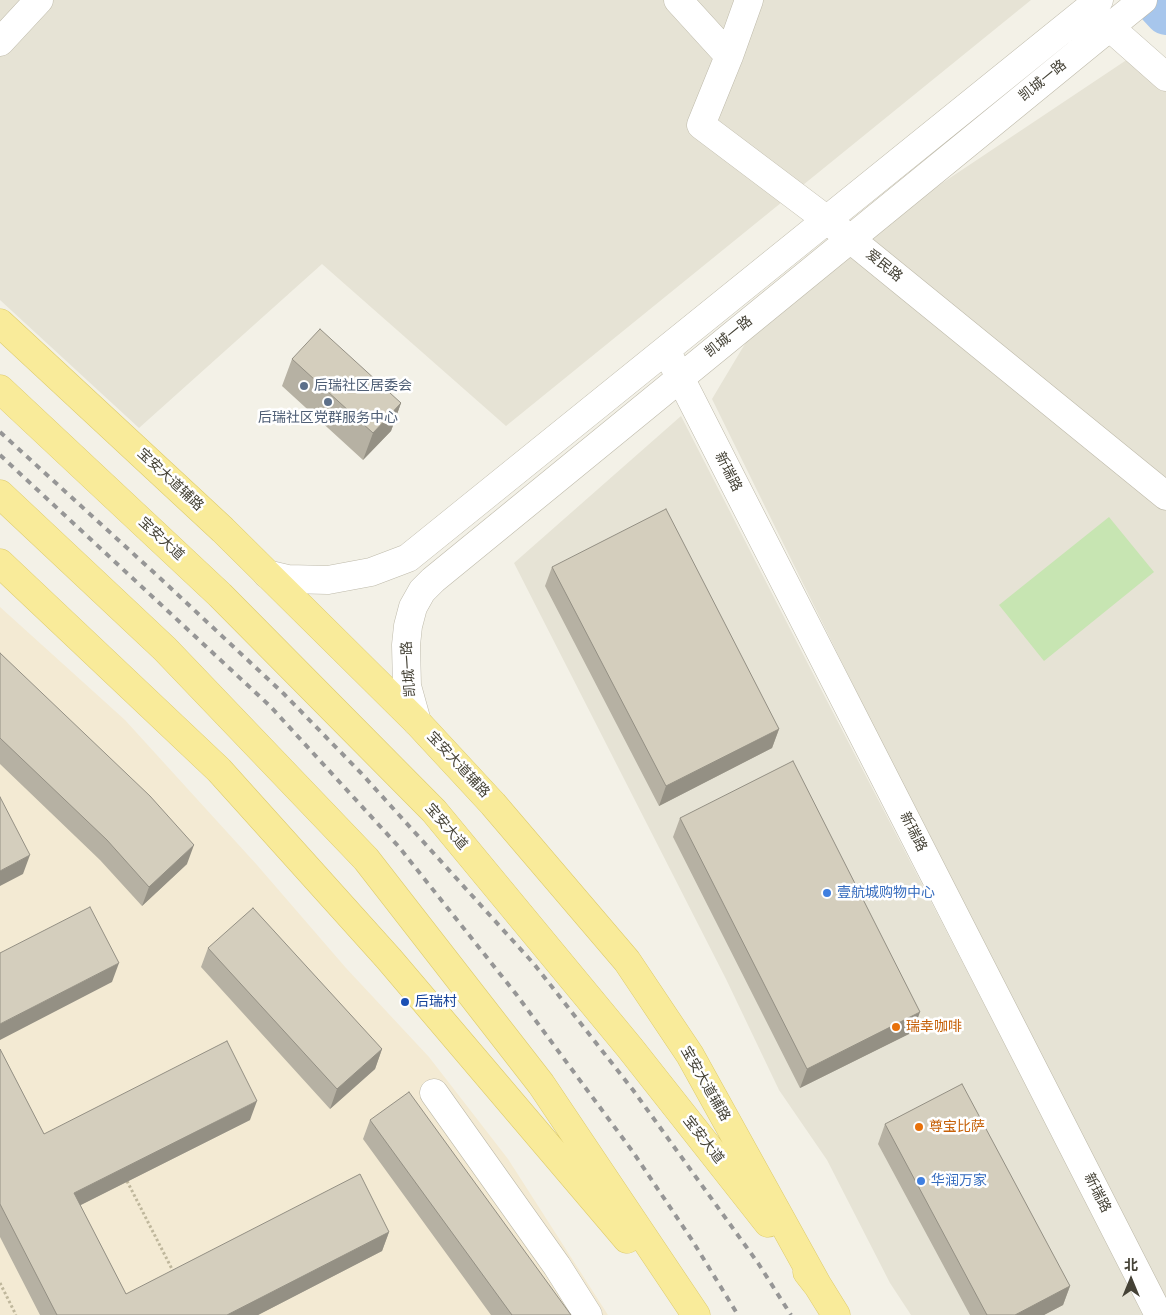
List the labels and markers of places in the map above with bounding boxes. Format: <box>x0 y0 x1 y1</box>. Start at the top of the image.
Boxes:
place label: 后瑞社区居委会 <box>314 378 412 394</box>
marker: 后瑞社区居委会 <box>298 380 310 392</box>
marker: 后瑞社区党群服务中心 <box>322 396 334 408</box>
place label: 后瑞社区党群服务中心 <box>258 410 398 426</box>
place label: 壹航城购物中心 <box>837 885 935 901</box>
marker: 壹航城购物中心 <box>821 887 833 899</box>
place label: 后瑞村 <box>415 994 457 1010</box>
marker: 后瑞村 <box>399 996 411 1008</box>
place label: 瑞幸咖啡 <box>906 1019 962 1035</box>
marker: 瑞幸咖啡 <box>890 1021 902 1033</box>
place label: 尊宝比萨 <box>929 1119 985 1135</box>
marker: 尊宝比萨 <box>913 1121 925 1133</box>
place label: 华润万家 <box>931 1173 987 1189</box>
marker: 华润万家 <box>915 1175 927 1187</box>

